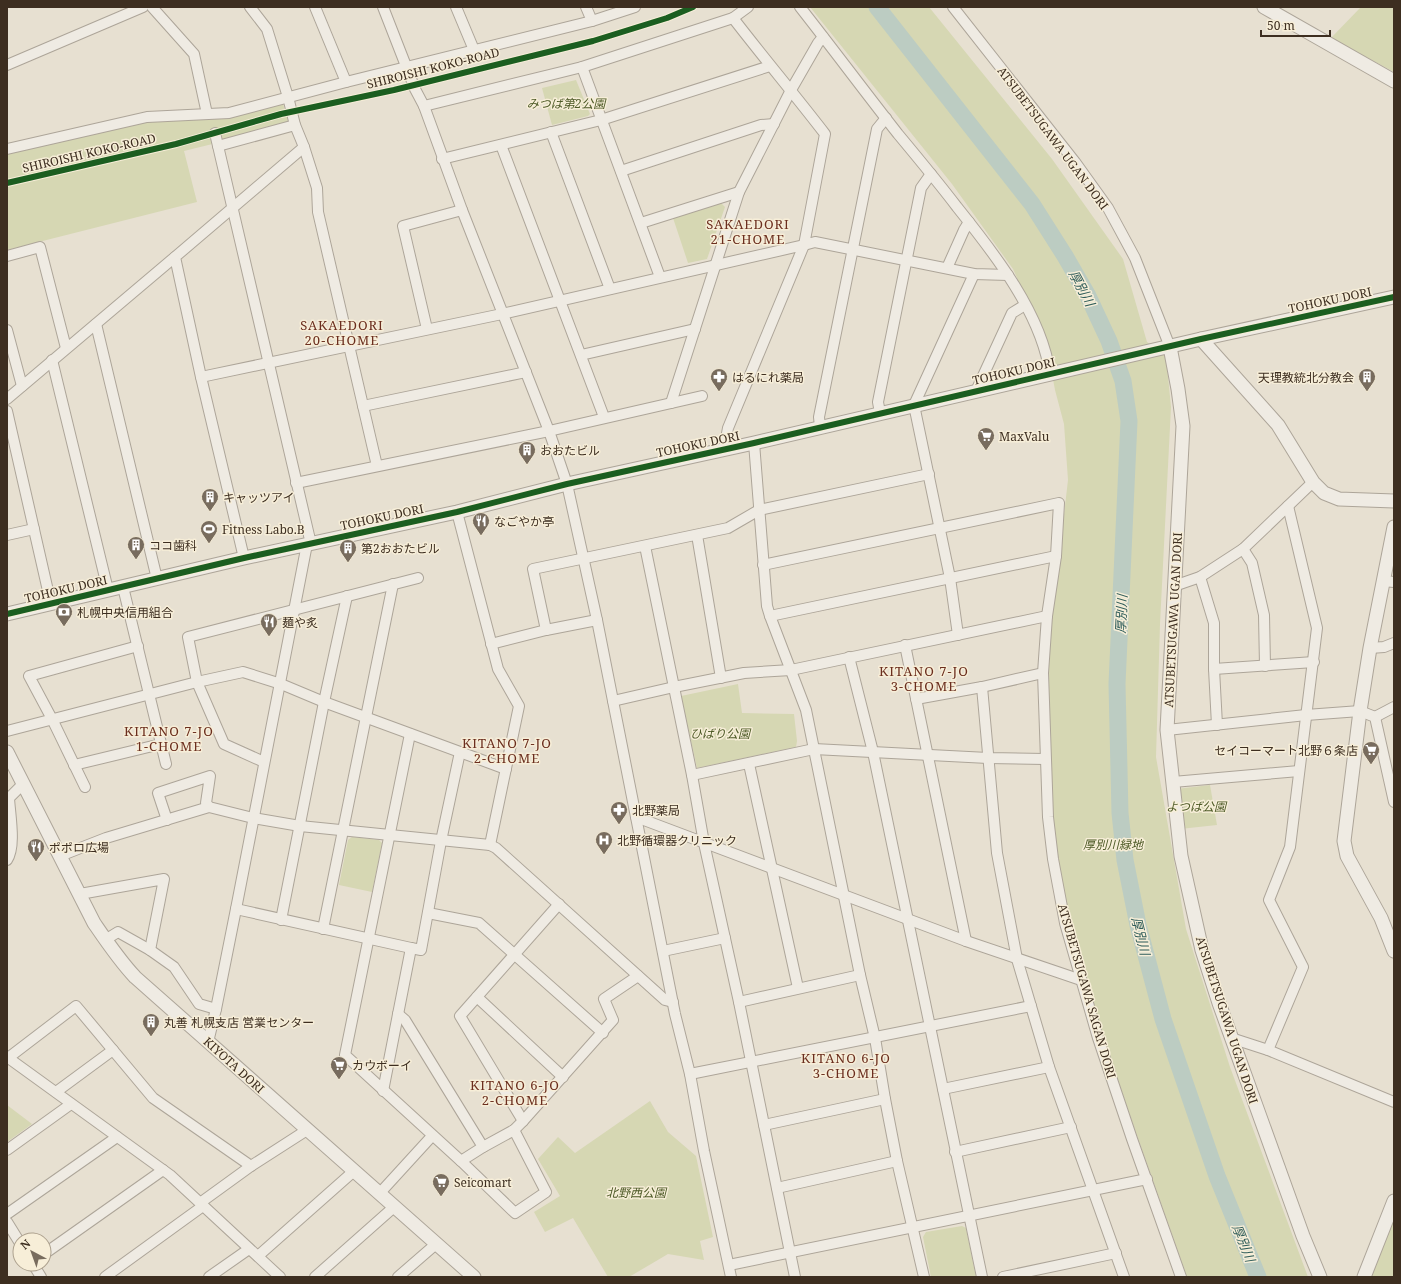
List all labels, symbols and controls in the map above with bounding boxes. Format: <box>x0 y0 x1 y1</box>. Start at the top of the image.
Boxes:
scale bar <box>1261 12 1330 38</box>
text: 50 m <box>1267 17 1295 34</box>
street label: SHIROISHI KOKO-ROAD <box>365 43 501 93</box>
street label: ATSUBETSUGAWA UGAN DORI <box>993 63 1113 213</box>
park label: みつば第2公園 <box>527 95 607 112</box>
street label: SHIROISHI KOKO-ROAD <box>21 129 158 177</box>
district label: SAKAEDORI 21-CHOME <box>706 215 790 248</box>
water label: 厚別川 <box>1065 267 1100 311</box>
street label: TOHOKU DORI <box>1287 283 1373 317</box>
district label: SAKAEDORI 20-CHOME <box>300 316 384 349</box>
street label: TOHOKU DORI <box>971 353 1057 389</box>
pharmacy icon: はるにれ薬局 <box>709 367 729 392</box>
building icon: 天理教統北分教会 <box>1357 367 1377 392</box>
place label: はるにれ薬局 <box>732 369 804 386</box>
place label: 天理教統北分教会 <box>1258 369 1354 386</box>
supermarket icon: MaxValu <box>976 426 996 451</box>
street label: TOHOKU DORI <box>655 427 741 461</box>
place label: MaxValu <box>999 428 1050 445</box>
building icon: おおたビル <box>517 440 537 465</box>
place label: おおたビル <box>540 442 600 459</box>
building icon: キャッツアイ <box>200 487 220 512</box>
place label: キャッツアイ <box>223 489 294 506</box>
street label: TOHOKU DORI <box>339 500 425 534</box>
restaurant icon: なごやか亭 <box>471 511 491 536</box>
place label: なごやか亭 <box>494 513 554 530</box>
sports icon: Fitness Labo.B <box>199 519 219 544</box>
place label: Fitness Labo.B <box>222 521 305 538</box>
street label: ATSUBETSUGAWA UGAN DORI <box>1160 532 1186 708</box>
building icon: ココ歯科 <box>126 535 146 560</box>
place label: ココ歯科 <box>149 537 197 554</box>
building icon: 第2おおたビル <box>338 538 358 563</box>
place label: 第2おおたビル <box>361 540 440 557</box>
street label: TOHOKU DORI <box>23 571 109 607</box>
water label: 厚別川 <box>1111 592 1131 634</box>
bank icon: 札幌中央信用組合 <box>54 602 74 627</box>
place label: 札幌中央信用組合 <box>77 604 173 621</box>
restaurant icon: 麺や炙 <box>259 612 279 637</box>
place label: 麺や炙 <box>282 614 318 631</box>
district label: KITANO 7-JO 3-CHOME <box>879 662 969 695</box>
district label: KITANO 7-JO 1-CHOME <box>124 722 214 755</box>
park label: ひばり公園 <box>690 725 752 742</box>
district label: KITANO 7-JO 2-CHOME <box>462 734 552 767</box>
supermarket icon: セイコーマート北野６条店 <box>1361 740 1381 765</box>
place label: セイコーマート北野６条店 <box>1214 742 1358 759</box>
park label: よつば公園 <box>1166 798 1228 815</box>
pharmacy icon: 北野薬局 <box>609 800 629 825</box>
place label: 北野薬局 <box>632 802 680 819</box>
hospital icon: 北野循環器クリニック <box>594 830 614 855</box>
place label: 北野循環器クリニック <box>617 832 737 849</box>
park label: 厚別川緑地 <box>1083 836 1145 853</box>
restaurant icon: ポポロ広場 <box>26 837 46 862</box>
place label: ポポロ広場 <box>49 839 109 856</box>
street label: ATSUBETSUGAWA SAGAN DORI <box>1054 902 1120 1080</box>
water label: 厚別川 <box>1128 915 1155 959</box>
street label: ATSUBETSUGAWA UGAN DORI <box>1192 934 1262 1106</box>
building icon: 丸善 札幌支店 営業センター <box>141 1012 161 1037</box>
place label: 丸善 札幌支店 営業センター <box>164 1014 314 1031</box>
street label: KIYOTA DORI <box>200 1033 268 1097</box>
district label: KITANO 6-JO 3-CHOME <box>801 1049 891 1082</box>
supermarket icon: カウボーイ <box>329 1055 349 1080</box>
place label: カウボーイ <box>352 1057 412 1074</box>
district label: KITANO 6-JO 2-CHOME <box>470 1076 560 1109</box>
supermarket icon: Seicomart <box>431 1172 451 1197</box>
place label: Seicomart <box>454 1174 512 1191</box>
park label: 北野西公園 <box>606 1184 668 1201</box>
water label: 厚別川 <box>1228 1222 1260 1266</box>
north arrow <box>12 1232 52 1272</box>
text: N <box>17 1235 34 1253</box>

